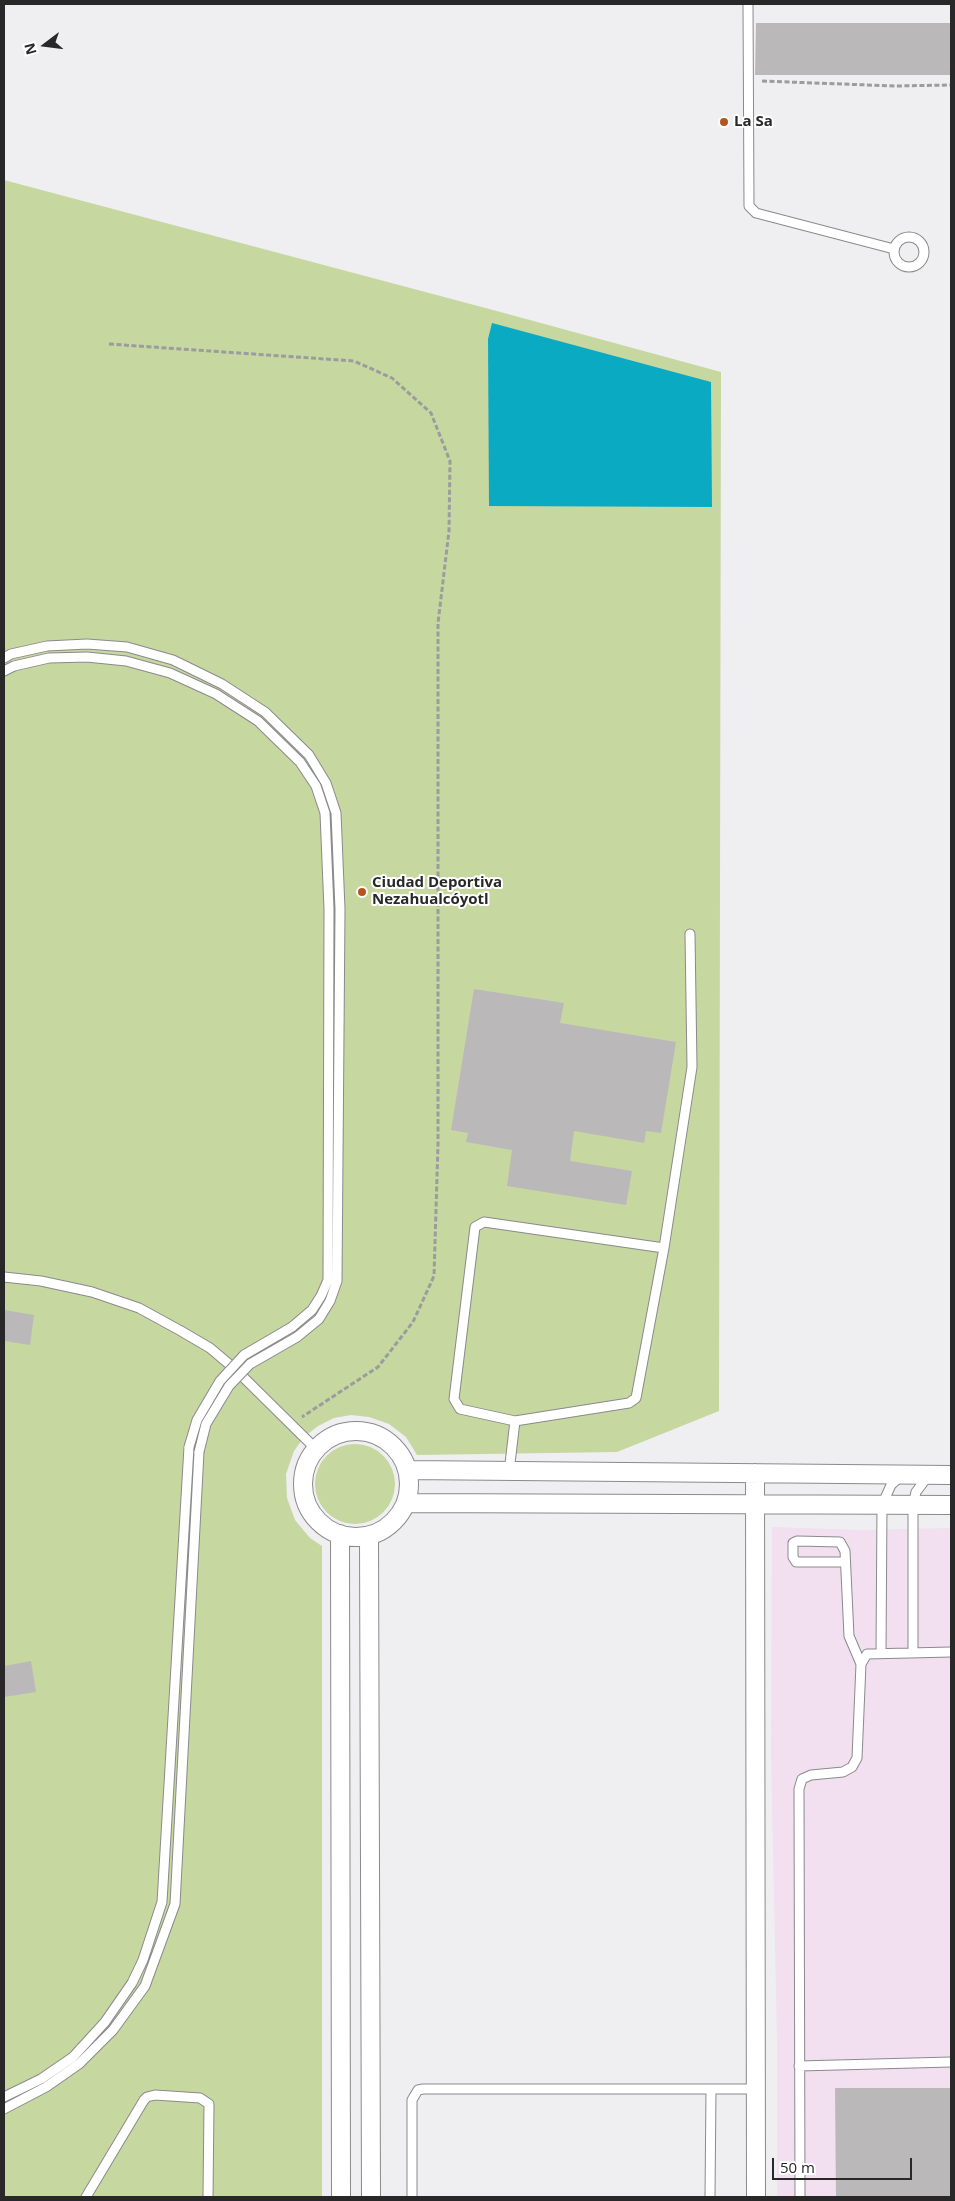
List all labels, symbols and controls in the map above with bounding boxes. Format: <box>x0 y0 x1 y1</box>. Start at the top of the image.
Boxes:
north arrow <box>20 20 70 70</box>
text: N <box>19 41 41 57</box>
place label: La Sa <box>734 113 773 131</box>
marker: La Sa <box>718 116 730 128</box>
place label: Ciudad Deportiva Nezahualcóyotl <box>372 874 502 909</box>
marker: Ciudad Deportiva Nezahualcóyotl <box>356 886 368 898</box>
scale bar <box>775 2148 915 2180</box>
text: 50 m <box>780 2157 815 2177</box>

